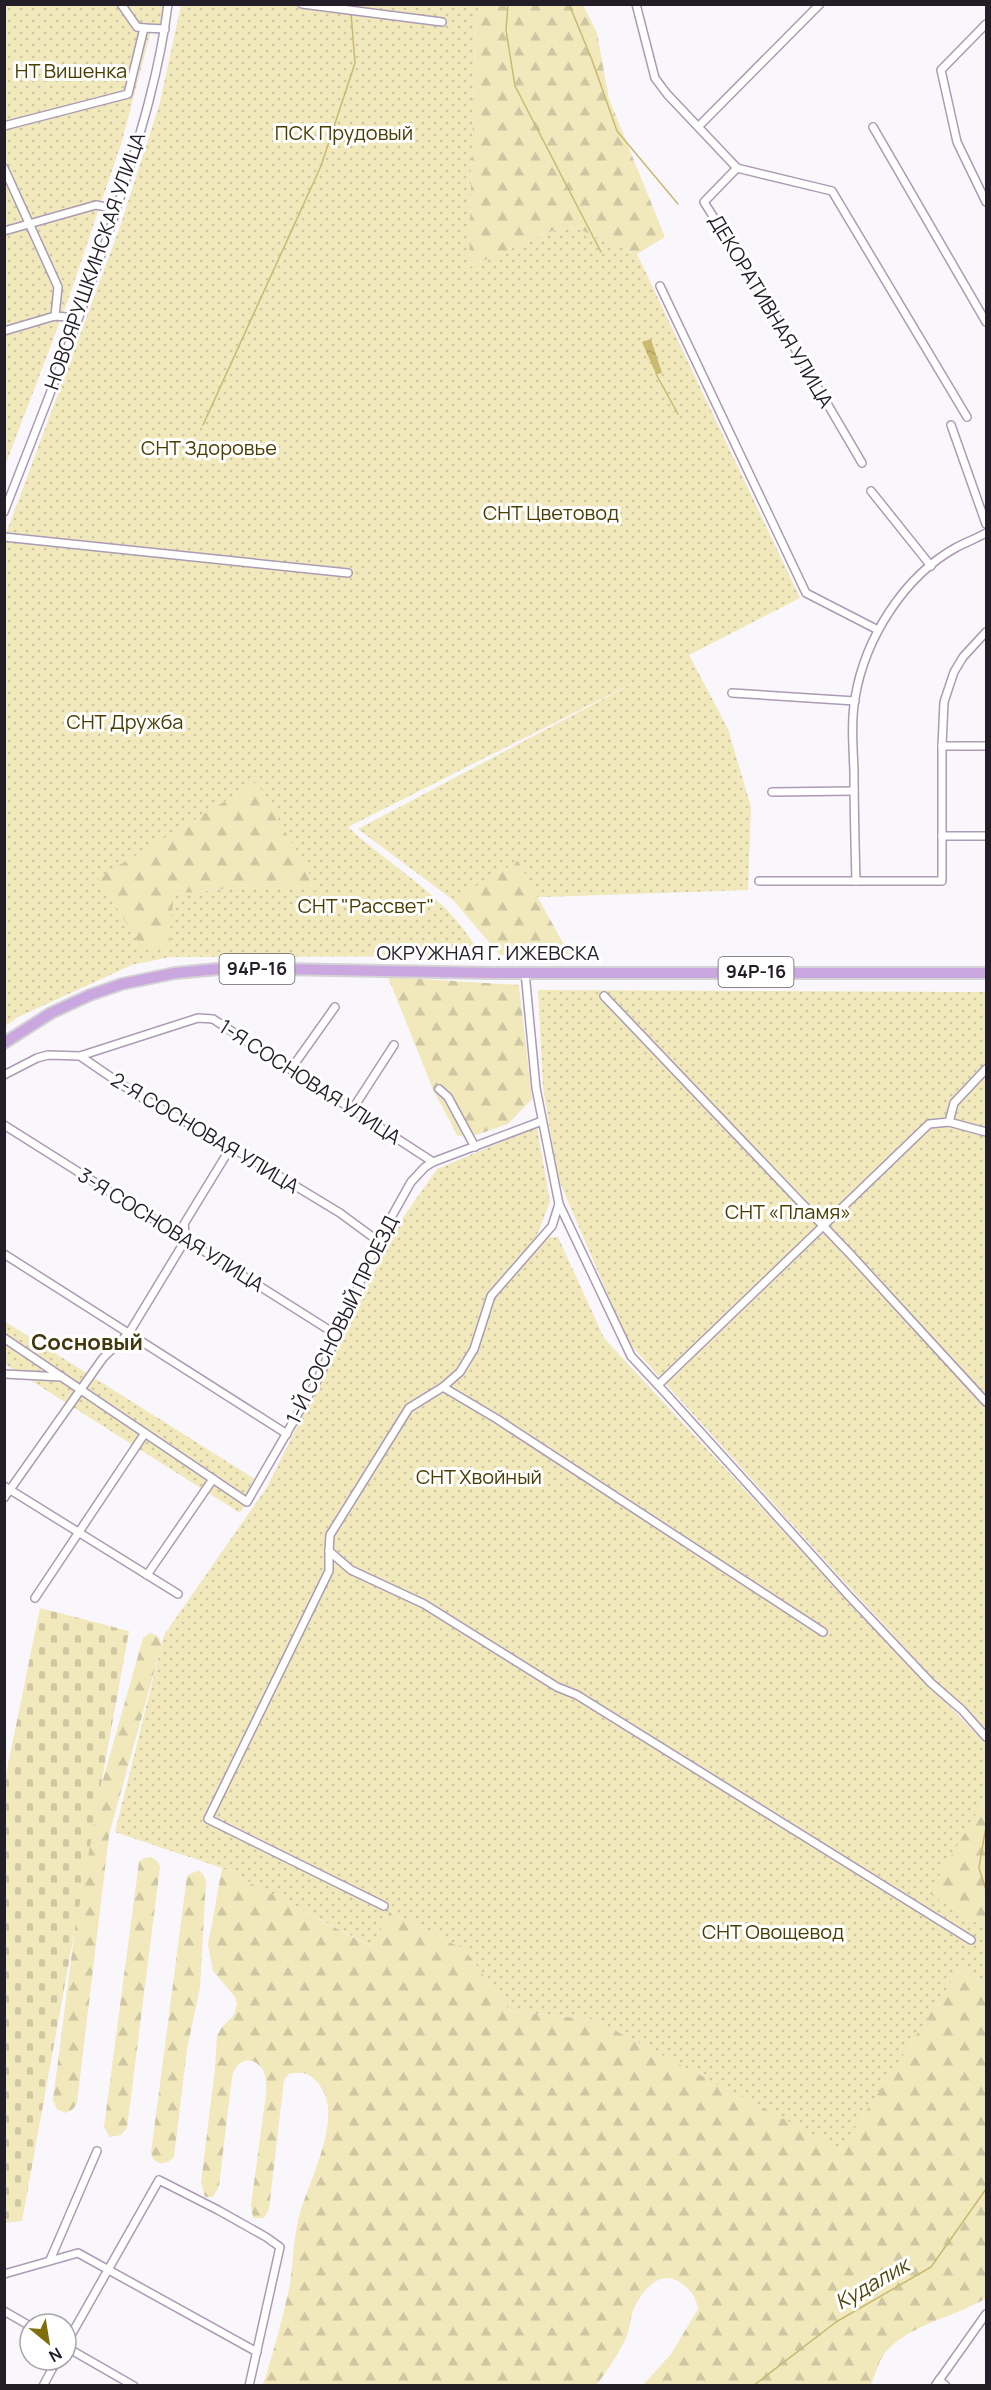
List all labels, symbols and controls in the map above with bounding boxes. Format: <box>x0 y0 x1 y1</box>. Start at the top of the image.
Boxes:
park label: НТ Вишенка <box>15 57 127 84</box>
park label: ПСК Прудовый <box>275 119 413 146</box>
street label: НОВОЯРУШКИНСКАЯ УЛИЦА <box>38 128 151 393</box>
street label: ДЕКОРАТИВНАЯ УЛИЦА <box>703 209 840 413</box>
park label: СНТ Здоровье <box>141 434 277 461</box>
park label: СНТ Цветовод <box>483 499 619 526</box>
park label: СНТ Дружба <box>67 708 183 735</box>
park label: СНТ "Рассвет" <box>298 892 434 919</box>
street label: ОКРУЖНАЯ Г. ИЖЕВСКА <box>377 939 600 966</box>
road number: 94Р-16 <box>220 954 294 984</box>
road number: 94Р-16 <box>718 957 794 987</box>
street label: 1-Я СОСНОВАЯ УЛИЦА <box>214 1013 407 1151</box>
street label: 2-Я СОСНОВАЯ УЛИЦА <box>106 1066 305 1200</box>
street label: 3-Я СОСНОВАЯ УЛИЦА <box>73 1161 270 1298</box>
park label: СНТ «Пламя» <box>725 1198 851 1225</box>
street label: 1-Й СОСНОВЫЙ ПРОЕЗД <box>279 1211 404 1428</box>
district label: Сосновый <box>31 1327 143 1357</box>
park label: СНТ Хвойный <box>416 1463 542 1490</box>
park label: СНТ Овощевод <box>702 1918 844 1945</box>
water label: Кудалик <box>829 2250 916 2315</box>
north arrow <box>18 2312 78 2372</box>
text: N <box>45 2343 66 2367</box>

